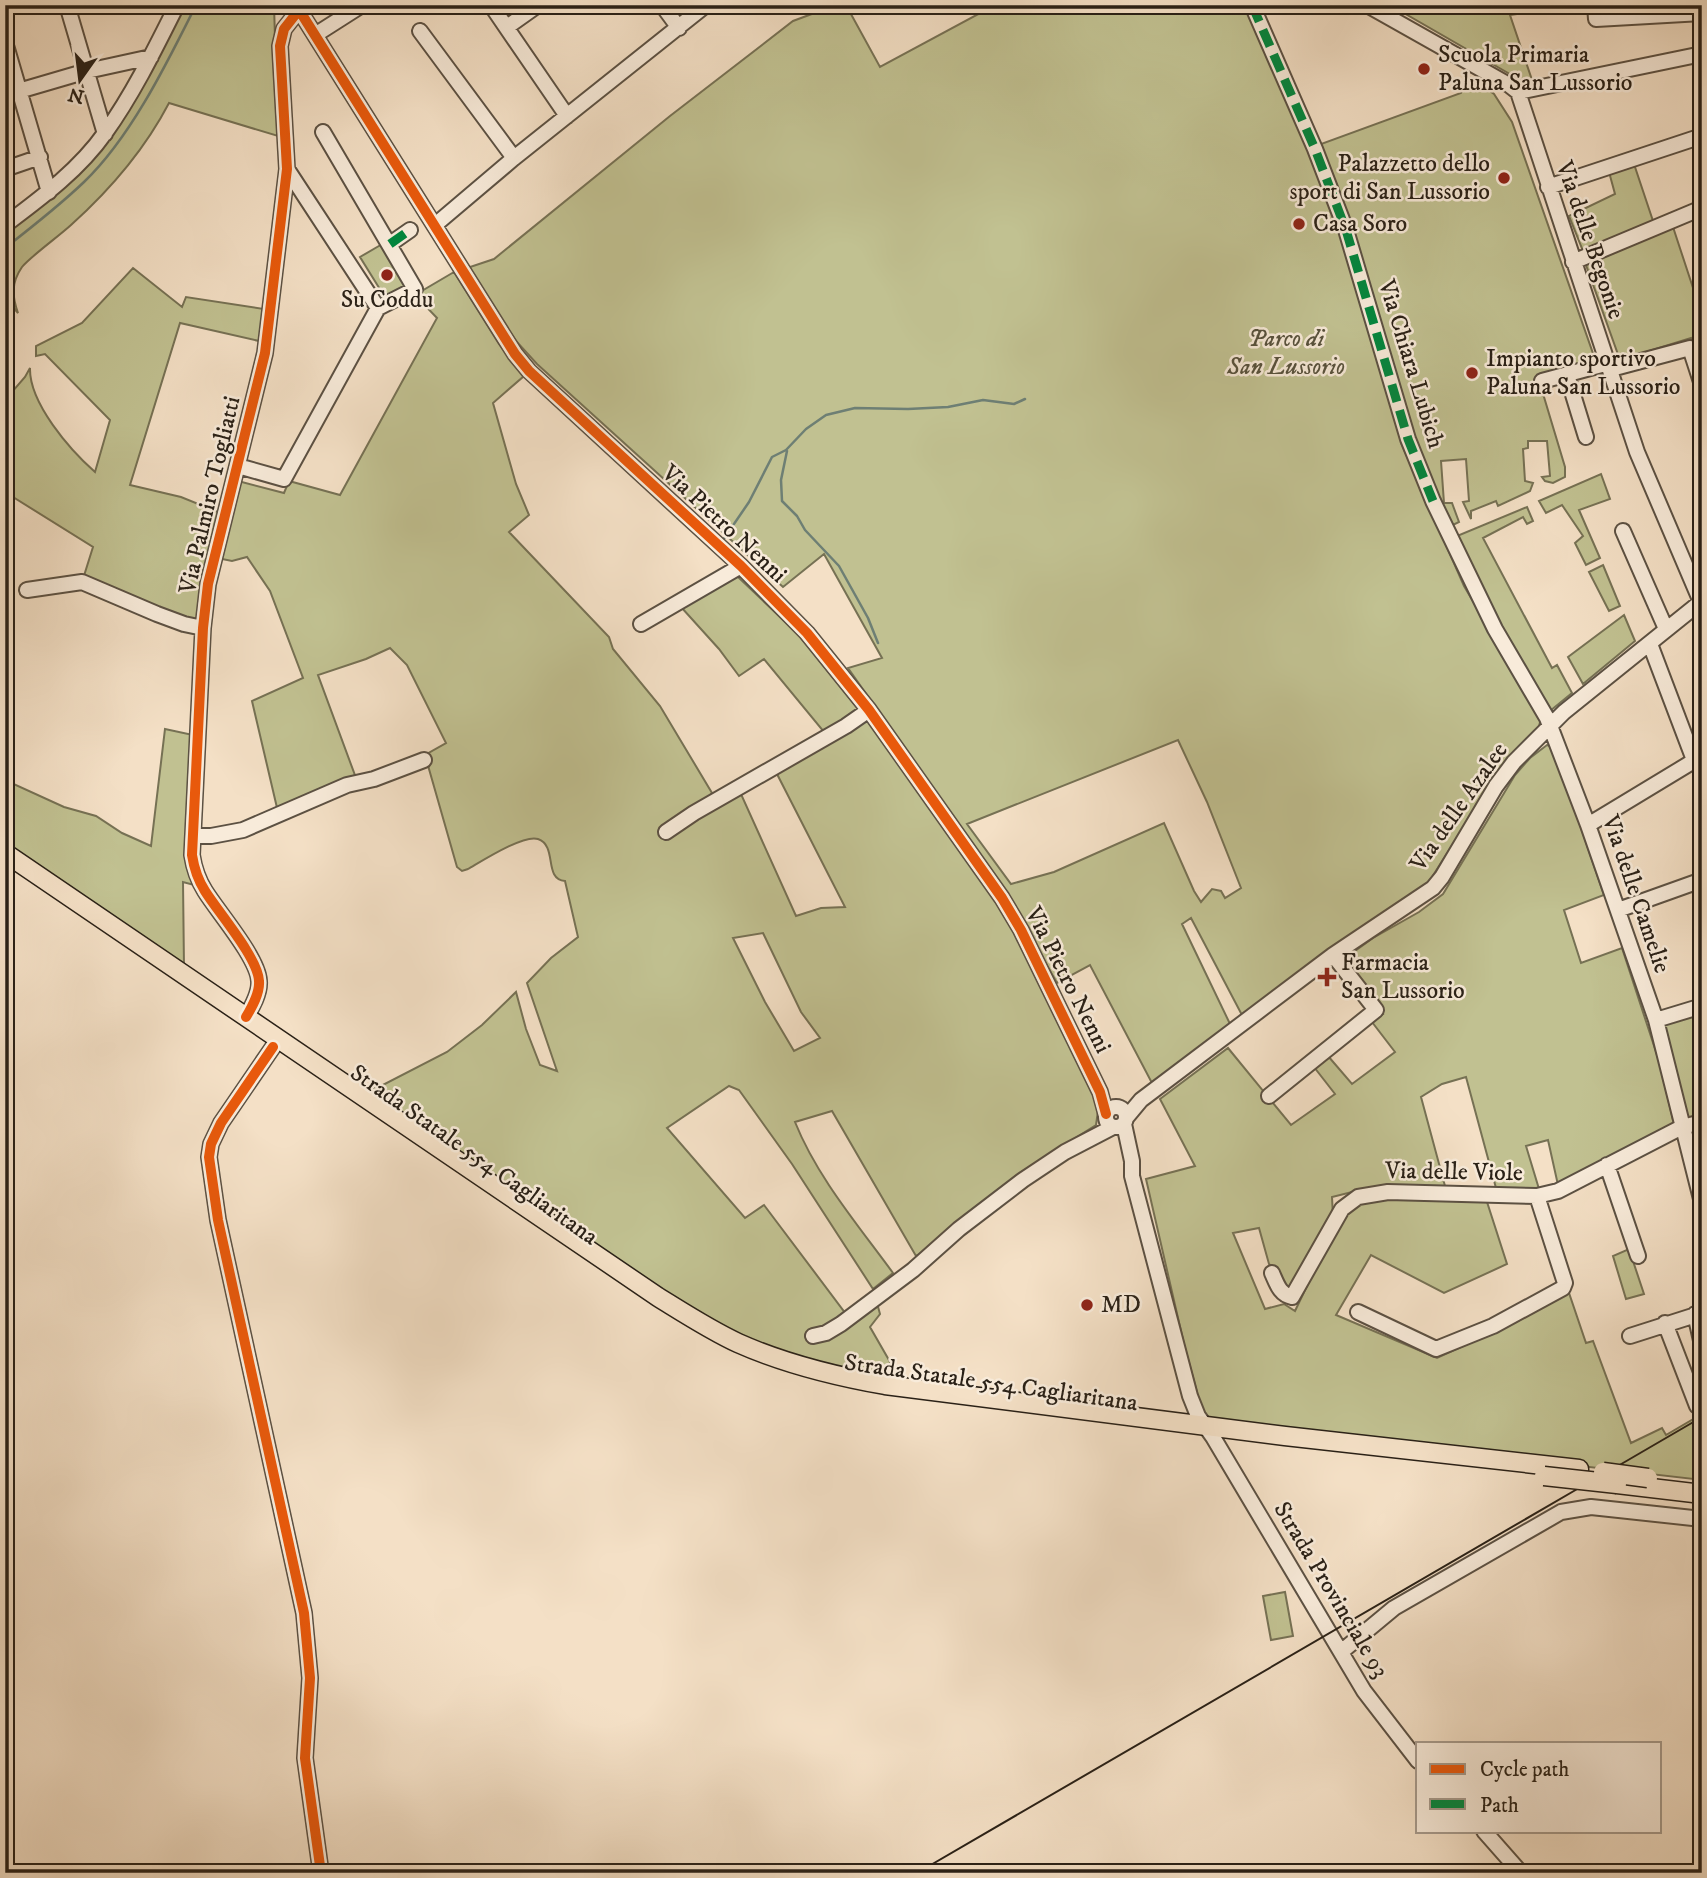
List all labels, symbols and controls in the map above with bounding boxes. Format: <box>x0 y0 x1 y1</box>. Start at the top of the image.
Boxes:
place label: Scuola Primaria Paluna San Lussorio <box>1438 40 1632 98</box>
north arrow <box>46 46 116 116</box>
marker: Scuola Primaria Paluna San Lussorio <box>1416 61 1432 77</box>
text: N <box>66 82 87 108</box>
place label: Palazzetto dello sport di San Lussorio <box>1290 149 1490 207</box>
street label: Via delle Begonie <box>1549 156 1631 323</box>
marker: Palazzetto dello sport di San Lussorio <box>1496 170 1512 186</box>
place label: Casa Soro <box>1313 209 1407 239</box>
marker: Casa Soro <box>1291 216 1307 232</box>
marker: Su Coddu <box>379 267 395 283</box>
street label: Via Chiara Lubich <box>1371 275 1451 452</box>
place label: Su Coddu <box>341 285 433 315</box>
park label: Parco di San Lussorio <box>1226 324 1345 382</box>
place label: Impianto sportivo Paluna San Lussorio <box>1486 344 1680 402</box>
marker: Impianto sportivo Paluna San Lussorio <box>1464 365 1480 381</box>
street label: Via Palmiro Togliatti <box>172 393 247 598</box>
street label: Via Pietro Nenni <box>654 458 793 590</box>
street label: Via delle Azalee <box>1403 737 1515 878</box>
street label: Via delle Camelie <box>1595 810 1677 977</box>
street label: Via Pietro Nenni <box>1018 901 1118 1058</box>
place label: Farmacia San Lussorio <box>1341 948 1465 1006</box>
marker: Farmacia San Lussorio <box>1319 969 1335 985</box>
street label: Strada Statale 554 Cagliaritana <box>344 1058 604 1253</box>
street label: Via delle Viole <box>1384 1156 1523 1188</box>
place label: MD <box>1101 1290 1141 1320</box>
marker: MD <box>1079 1297 1095 1313</box>
street label: Strada Statale 554 Cagliaritana <box>842 1348 1140 1419</box>
street label: Strada Provinciale 93 <box>1267 1496 1395 1684</box>
legend <box>1416 1742 1662 1832</box>
text: Cycle path <box>1480 1757 1569 1783</box>
text: Path <box>1480 1793 1519 1819</box>

